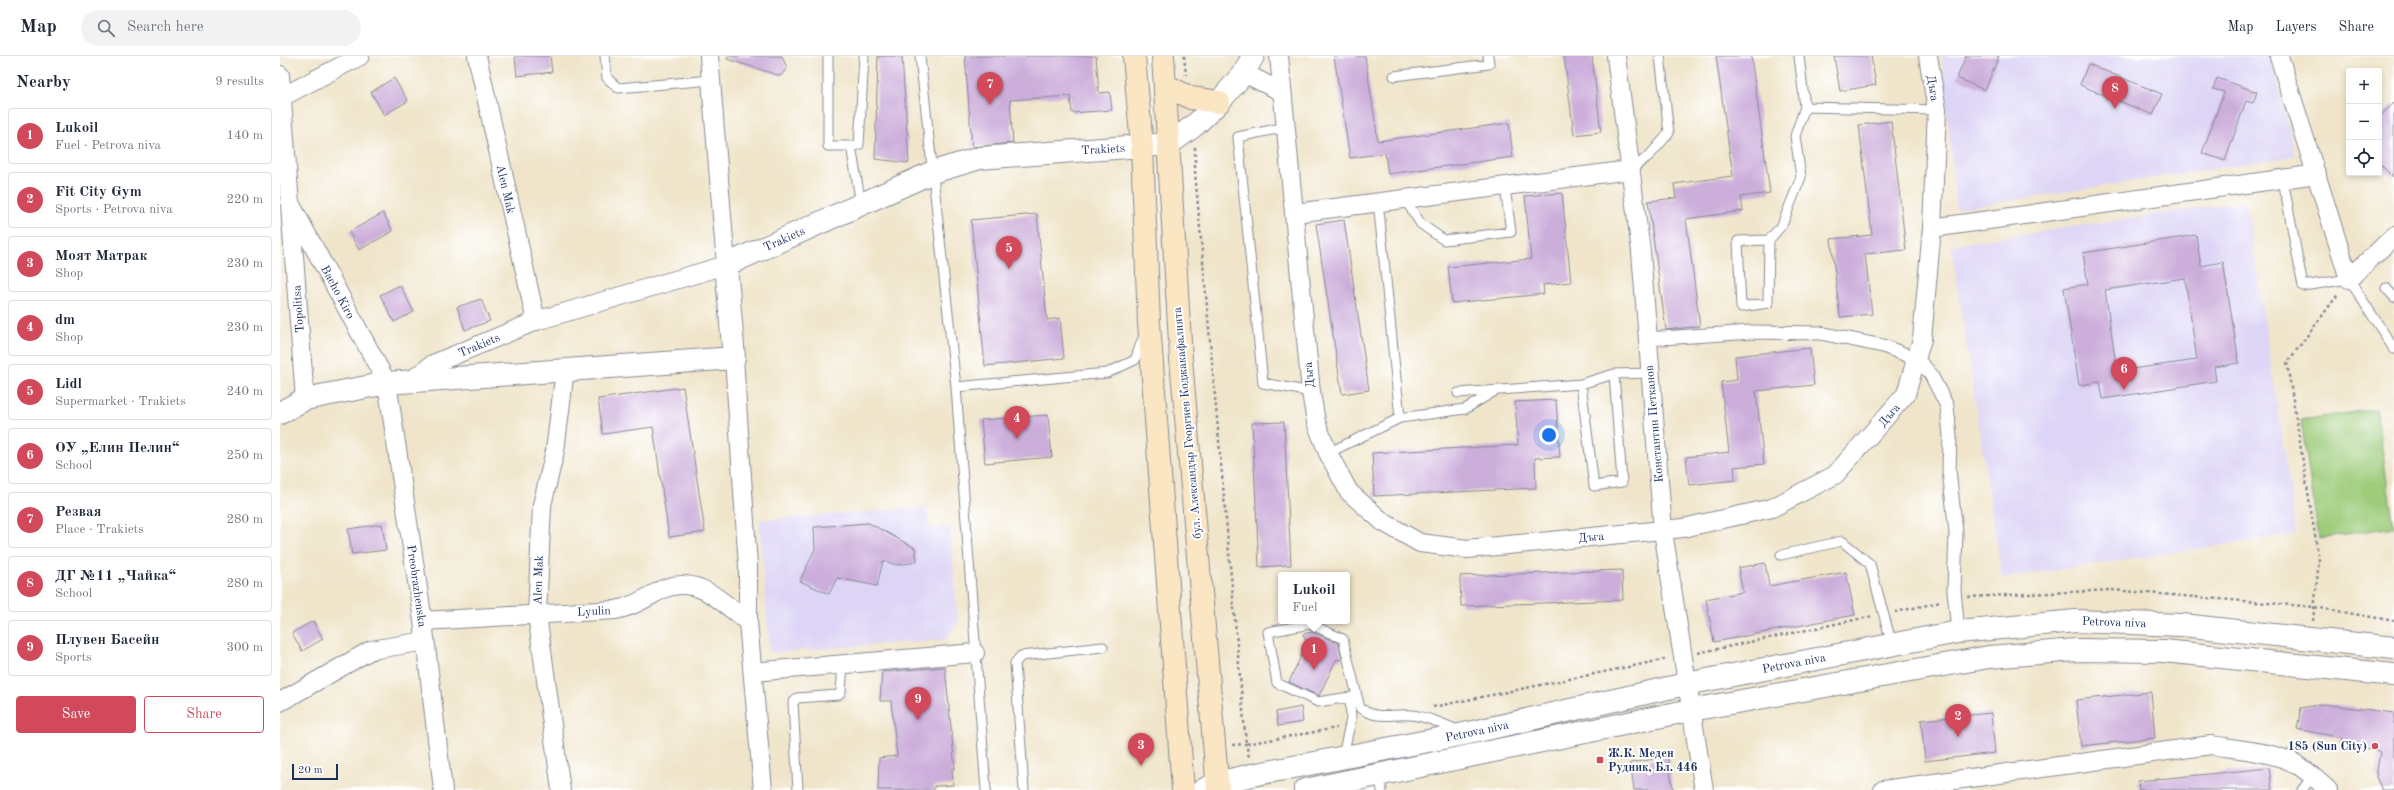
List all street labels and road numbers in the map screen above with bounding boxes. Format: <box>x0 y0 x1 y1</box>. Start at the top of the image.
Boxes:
street label: Дъга <box>1924 74 1940 102</box>
street label: Trakiets <box>1081 143 1125 157</box>
street label: Alen Mak <box>494 164 516 215</box>
street label: Trakiets <box>762 226 807 254</box>
street label: Bacho Kiro <box>318 264 356 321</box>
street label: Topolitsa <box>291 285 307 333</box>
street label: бул. Александър Георгиев Коджакафалията <box>1172 306 1204 539</box>
street label: Trakiets <box>457 332 502 360</box>
street label: Дъга <box>1303 361 1317 388</box>
street label: Константин Петканов <box>1644 365 1666 483</box>
street label: Дъга <box>1877 402 1903 429</box>
street label: Дъга <box>1578 531 1605 545</box>
street label: Preobrazhenska <box>404 544 428 628</box>
street label: Alen Mak <box>532 555 546 605</box>
street label: Lyulin <box>577 605 612 619</box>
street label: Petrova niva <box>2082 616 2146 630</box>
street label: Petrova niva <box>1761 652 1827 676</box>
street label: Petrova niva <box>1444 719 1510 745</box>

